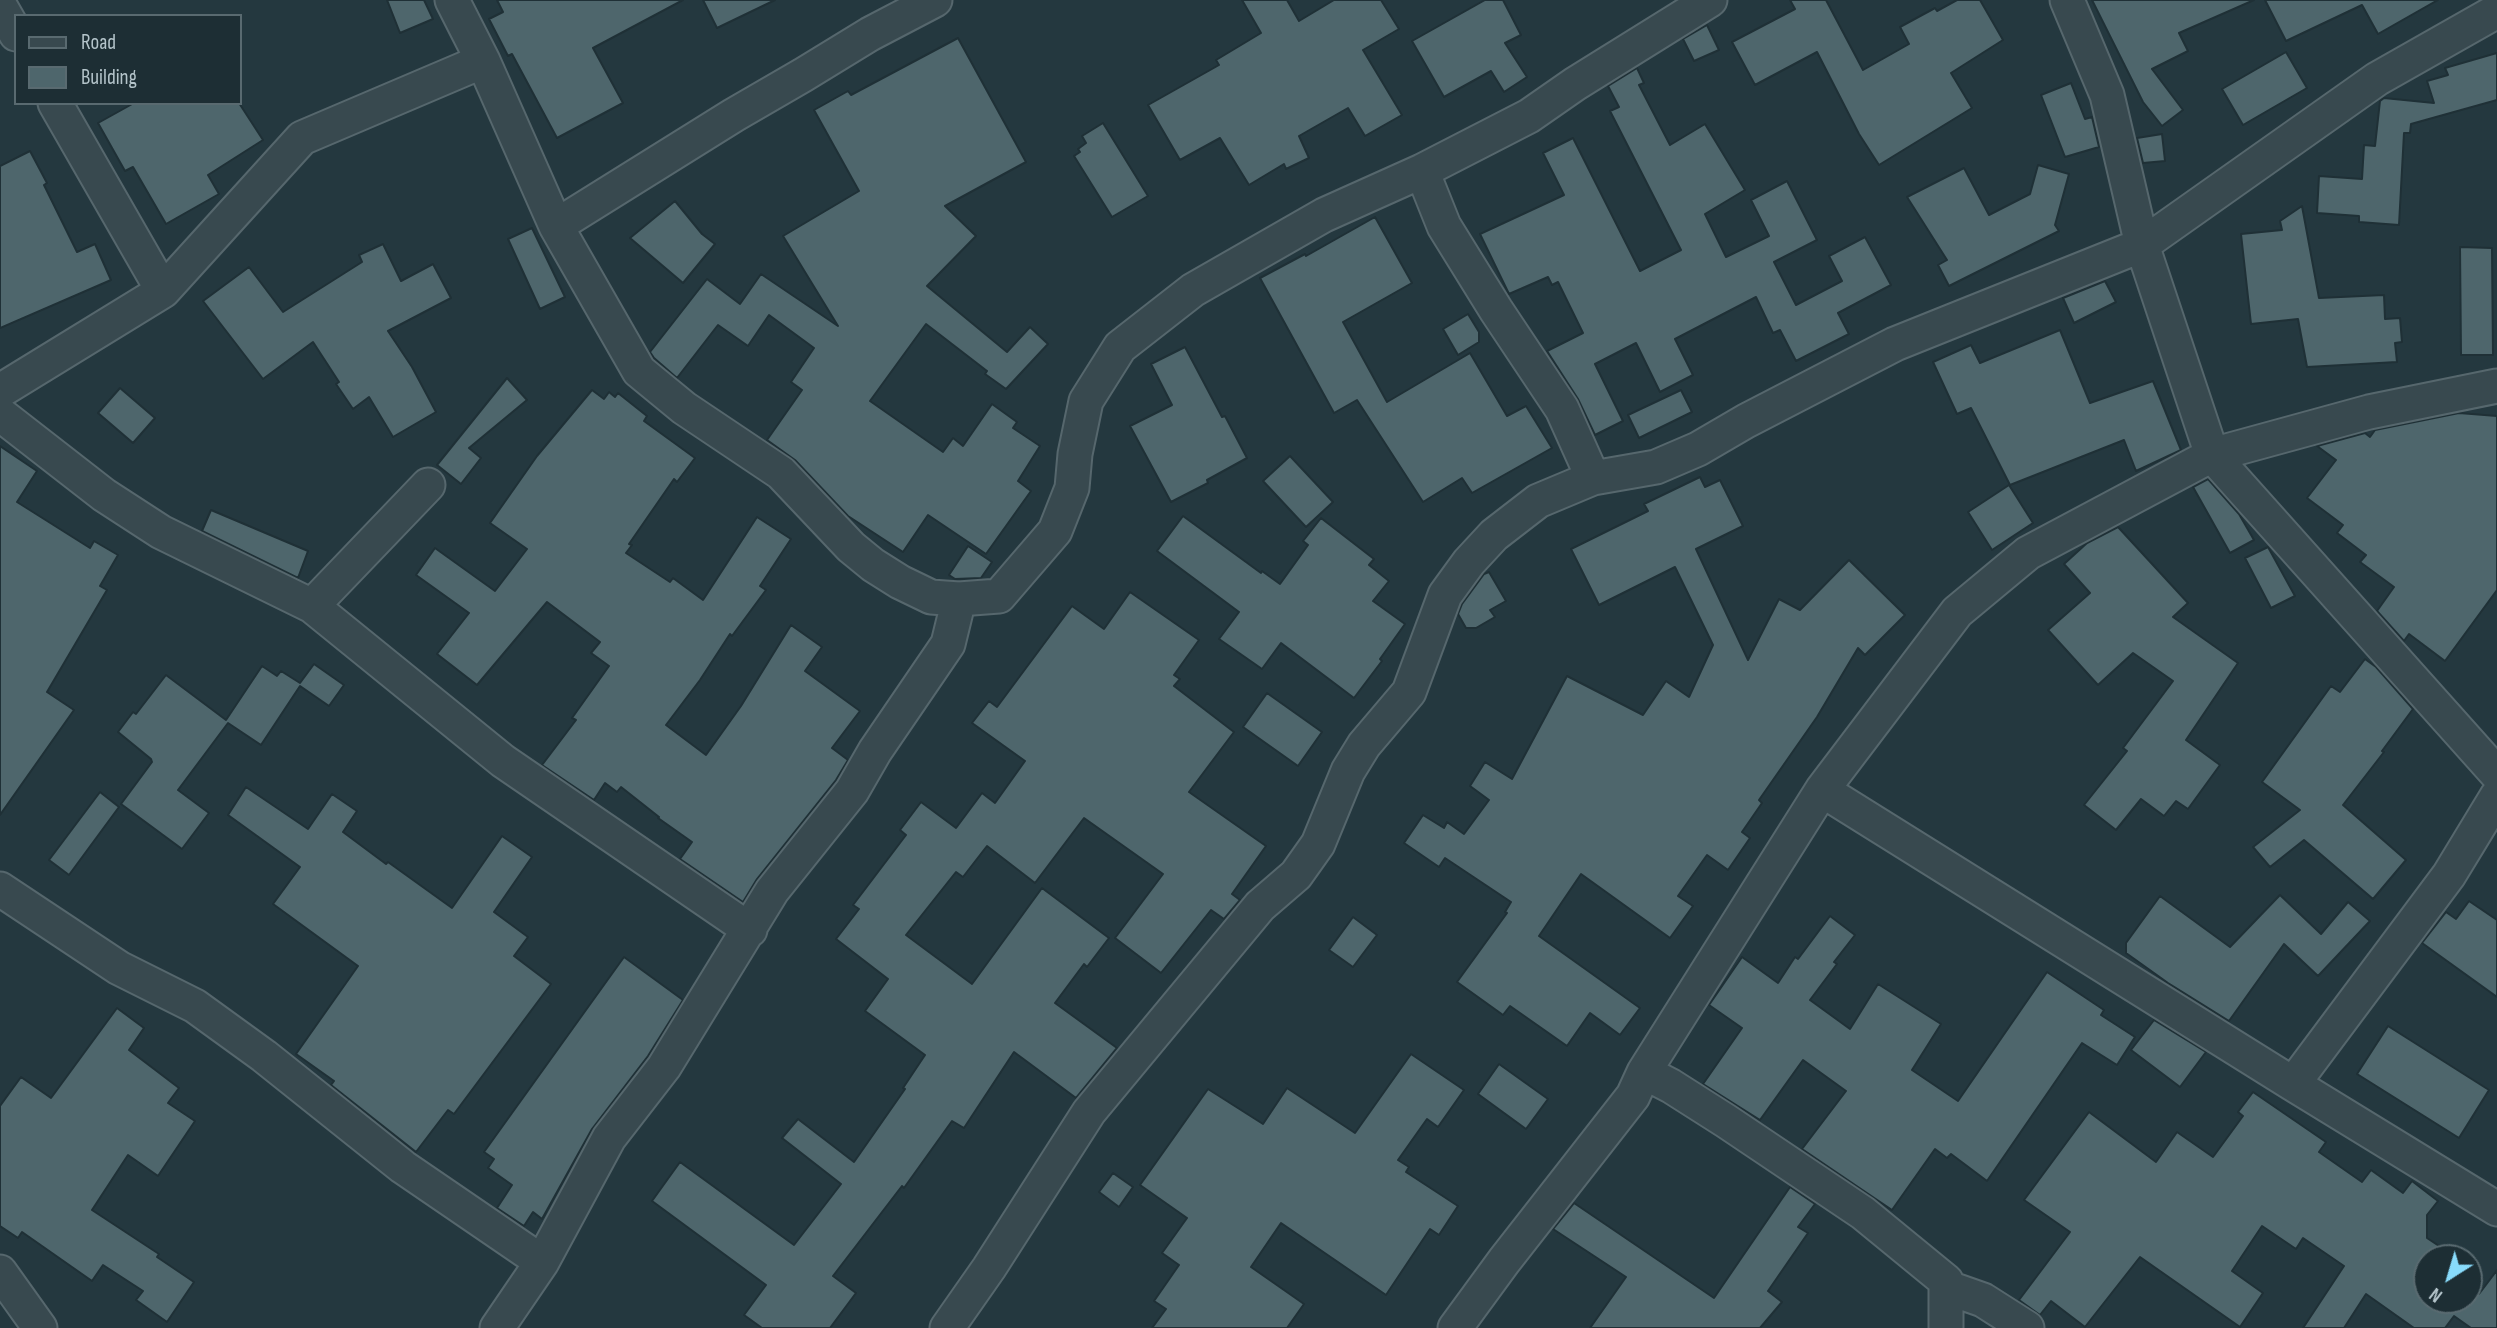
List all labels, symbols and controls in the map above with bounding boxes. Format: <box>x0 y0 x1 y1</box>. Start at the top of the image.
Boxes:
legend <box>14 14 242 105</box>
text: Road <box>81 30 116 55</box>
text: Building <box>81 65 137 90</box>
north arrow <box>2413 1244 2483 1314</box>
text: N <box>2425 1282 2447 1307</box>

